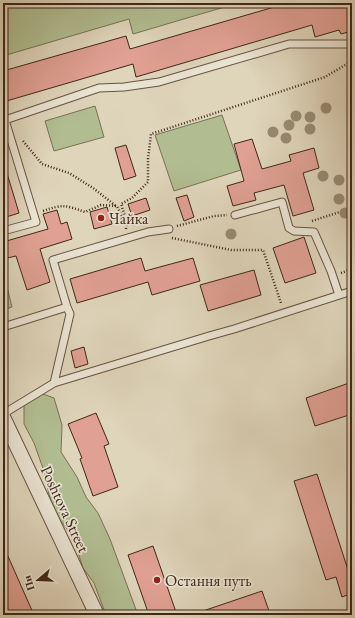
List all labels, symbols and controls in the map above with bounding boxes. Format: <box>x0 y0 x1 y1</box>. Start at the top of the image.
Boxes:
place label: Чайка <box>109 208 149 229</box>
marker: Чайка <box>96 213 106 223</box>
street label: Poshtova Street <box>36 462 94 556</box>
north arrow <box>18 560 58 600</box>
place label: Остання путь <box>165 570 252 591</box>
text: Пн <box>19 573 38 593</box>
marker: Остання путь <box>152 575 162 585</box>

